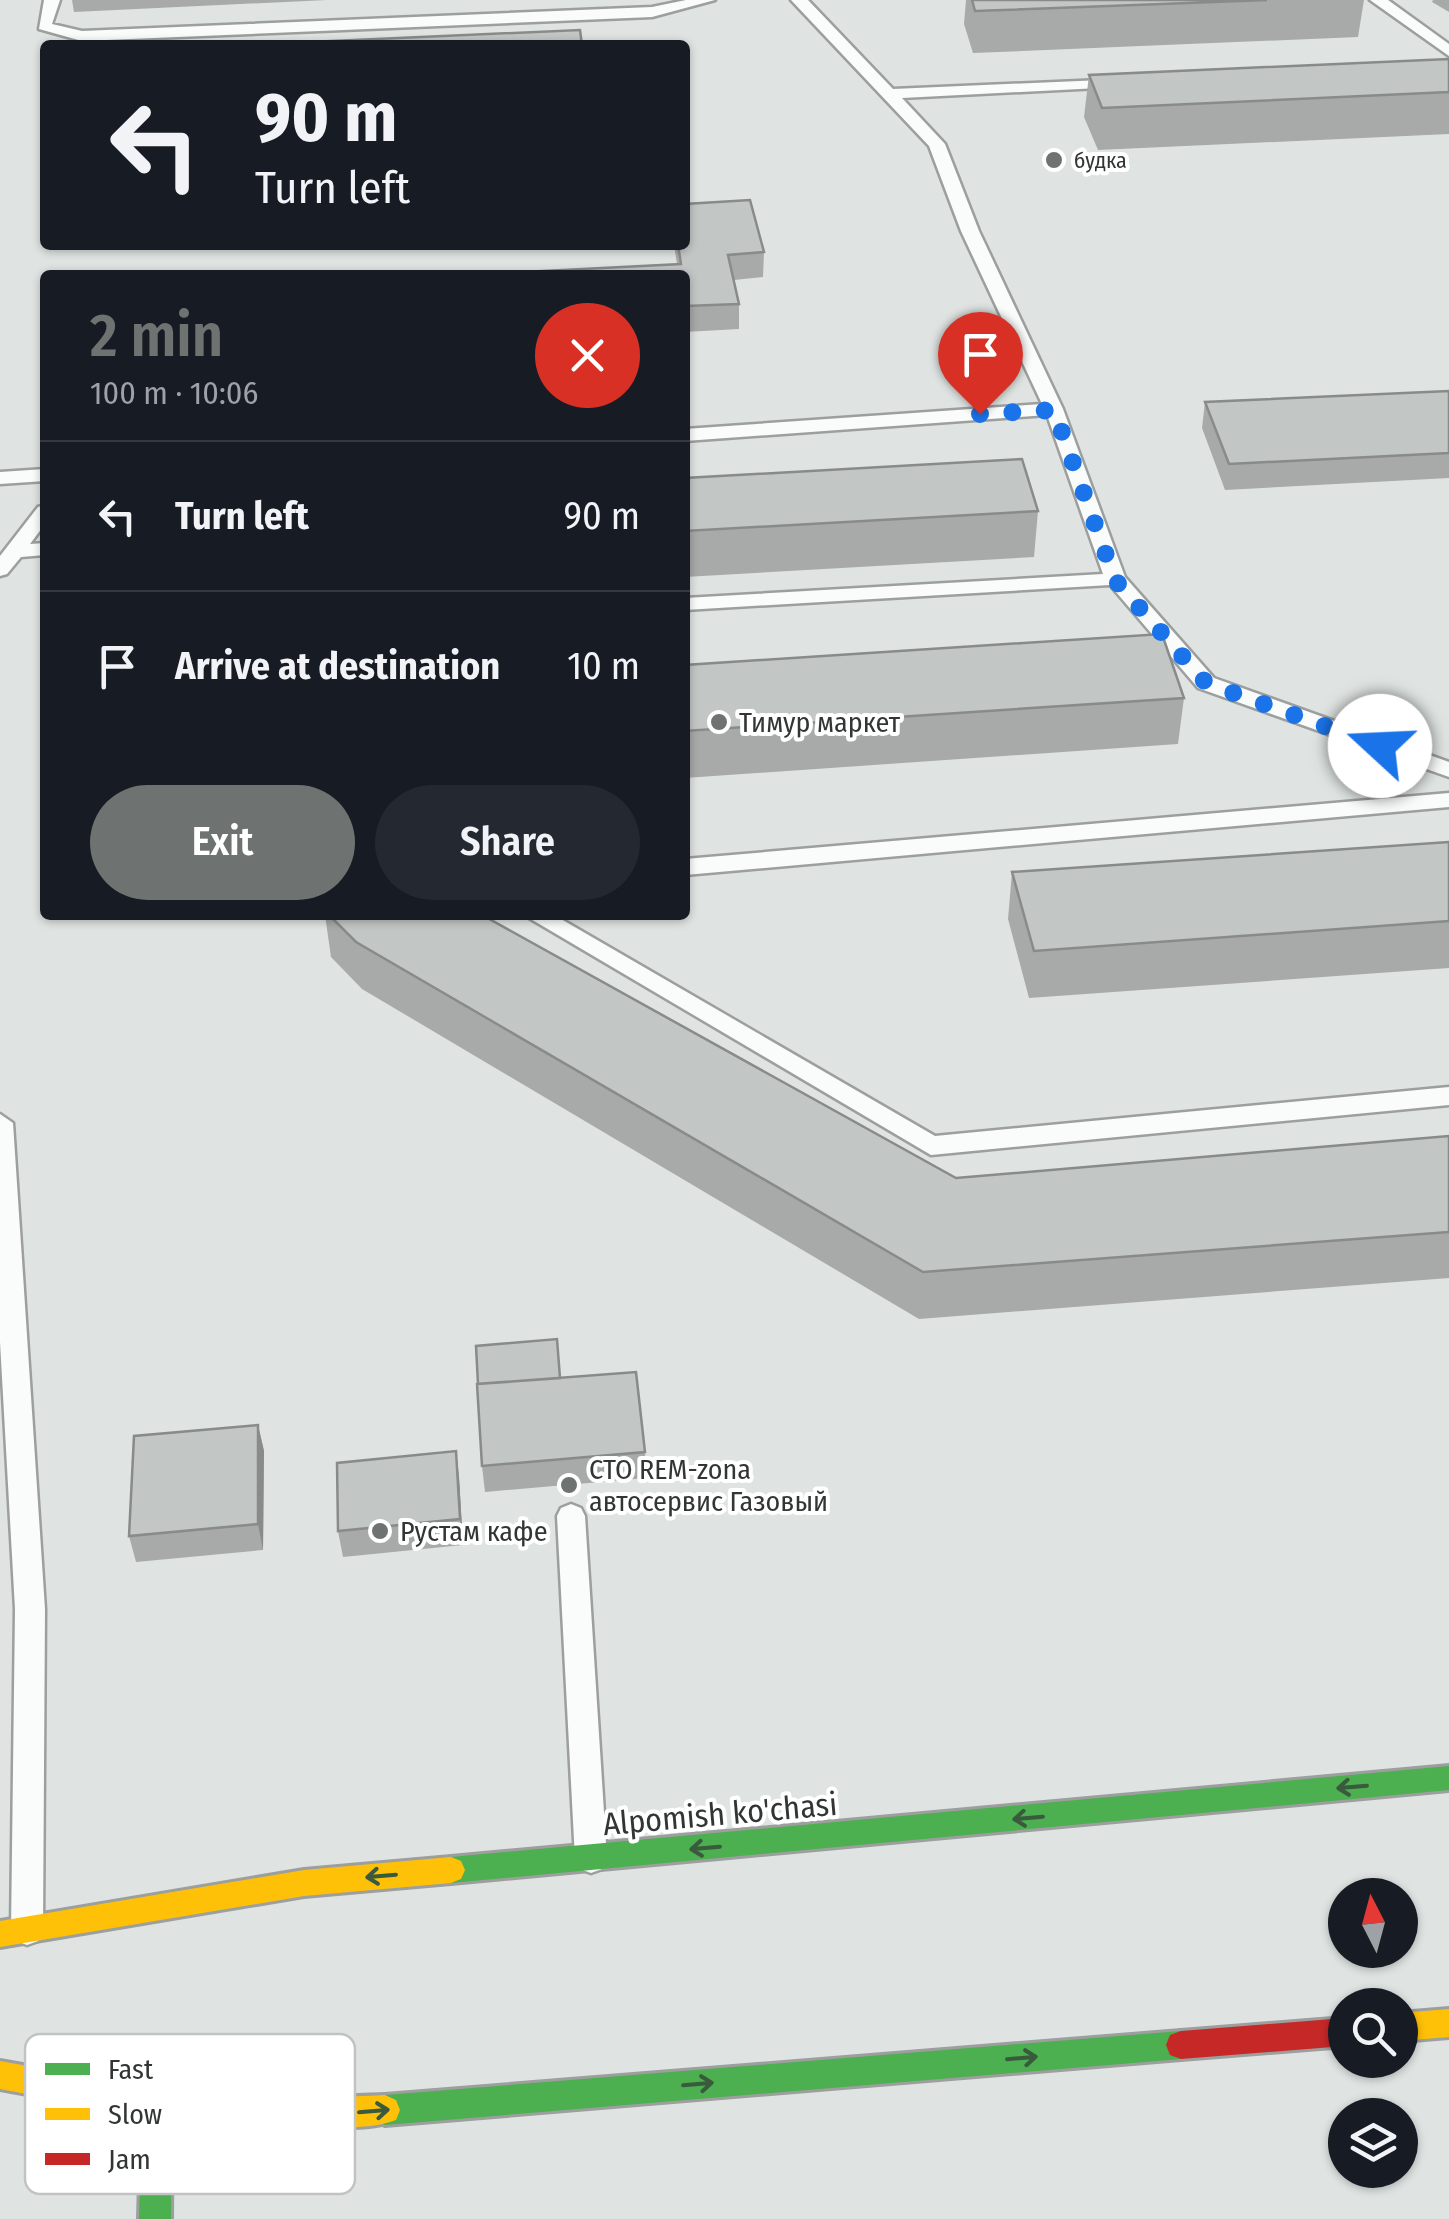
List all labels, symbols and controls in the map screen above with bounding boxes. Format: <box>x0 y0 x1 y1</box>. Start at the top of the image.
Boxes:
text: 90 m <box>255 76 397 160</box>
icon: left <box>90 80 220 210</box>
place label: будка <box>1074 147 1127 174</box>
marker: будка <box>1043 149 1065 171</box>
text: Turn left <box>255 161 410 215</box>
text: 2 min <box>90 300 223 372</box>
button: close <box>535 303 640 408</box>
pin <box>938 312 1023 415</box>
icon: arrive <box>953 327 1008 382</box>
text: 100 m · 10:06 <box>90 374 258 412</box>
icon: left <box>90 489 145 544</box>
text: Turn left <box>175 493 309 539</box>
text: 90 m <box>564 493 640 539</box>
icon: arrive <box>90 639 145 694</box>
text: Arrive at destination <box>175 643 500 689</box>
text: 10 m <box>567 643 640 689</box>
position arrow <box>1328 694 1432 798</box>
place label: Тимур маркет <box>739 706 901 739</box>
marker: Тимур маркет <box>708 711 730 733</box>
button: Exit <box>90 785 355 900</box>
button: Share <box>375 785 640 900</box>
place label: СТО REM-zona автосервис Газовый <box>589 1453 828 1518</box>
marker: СТО REM-zona автосервис Газовый <box>558 1474 580 1496</box>
place label: Рустам кафе <box>400 1515 547 1548</box>
marker: Рустам кафе <box>369 1520 391 1542</box>
one-way arrow <box>1336 1777 1369 1796</box>
street label: Alpomish ko'chasi <box>601 1785 839 1843</box>
one-way arrow <box>1013 1808 1045 1827</box>
one-way arrow <box>689 1839 721 1858</box>
one-way arrow <box>366 1867 398 1886</box>
north arrow <box>1328 1878 1418 1968</box>
map controls <box>1328 1878 1418 2188</box>
button: search <box>1328 1988 1418 2078</box>
legend <box>25 2034 355 2194</box>
one-way arrow <box>1005 2048 1038 2067</box>
text: Fast <box>108 2053 154 2086</box>
one-way arrow <box>682 2075 714 2094</box>
text: Slow <box>108 2098 162 2131</box>
button: layers <box>1328 2098 1418 2188</box>
one-way arrow <box>358 2101 390 2120</box>
text: Jam <box>108 2143 151 2176</box>

